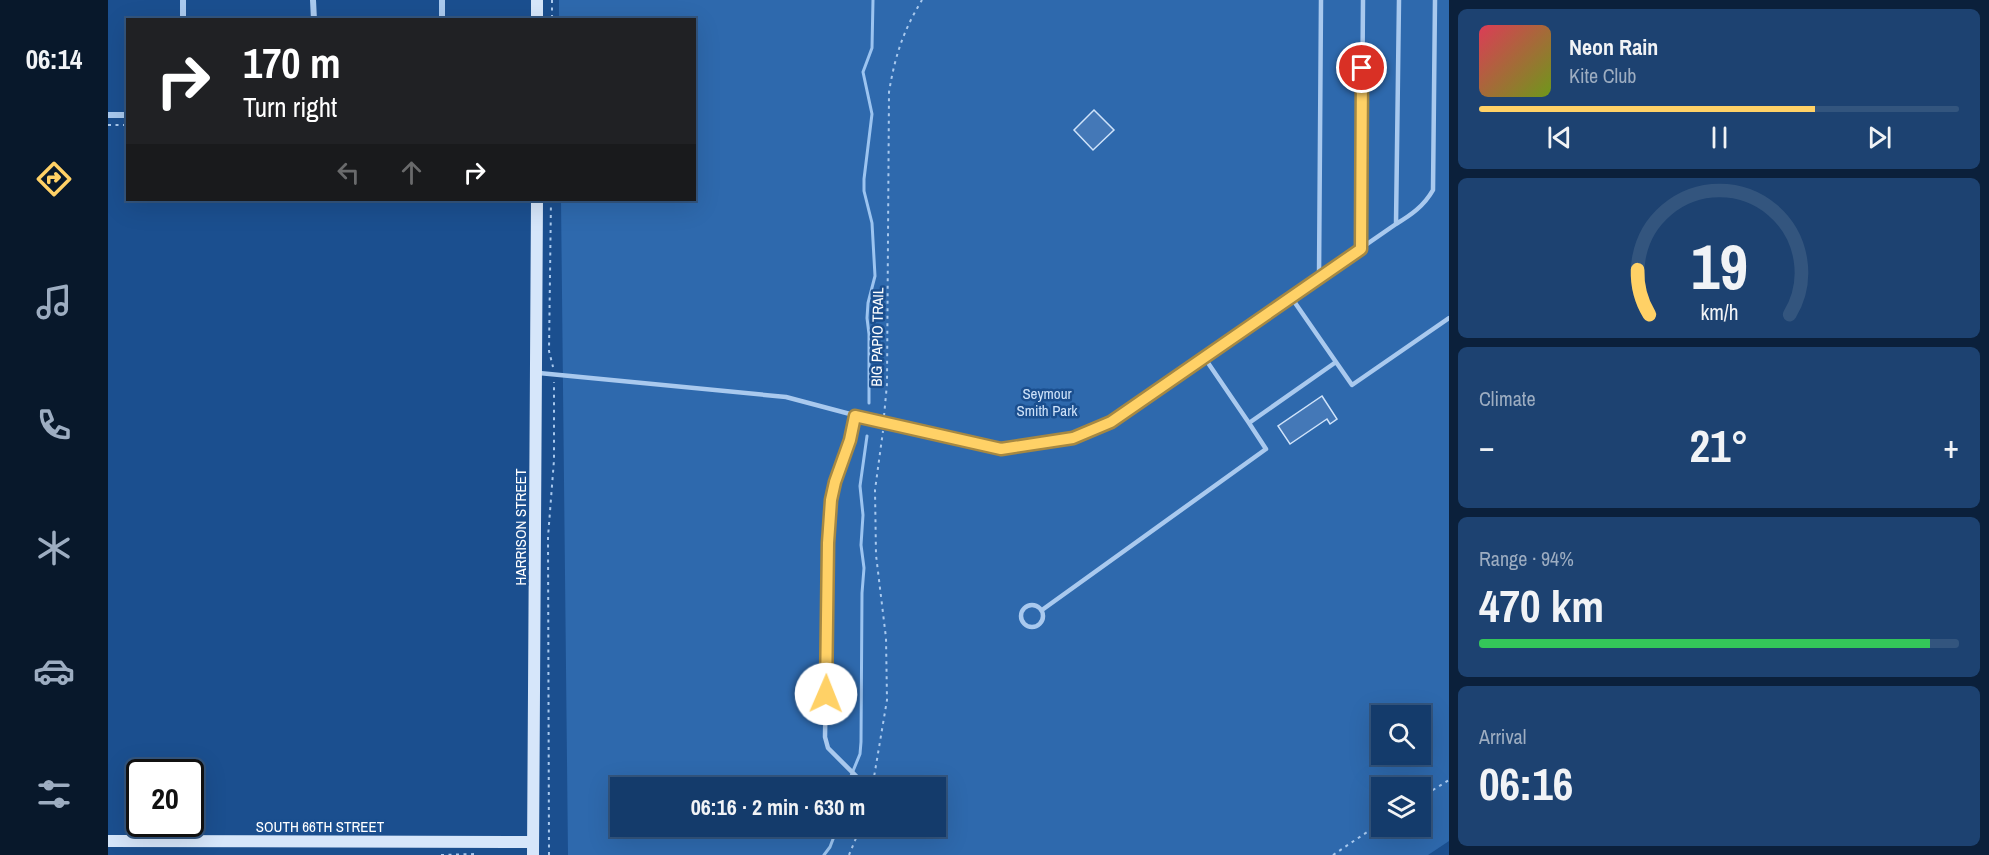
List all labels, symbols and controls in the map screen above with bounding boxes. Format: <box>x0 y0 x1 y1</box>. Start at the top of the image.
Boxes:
text: Neon Rain <box>1569 32 1658 62</box>
text: 170 m <box>243 35 341 91</box>
text: 06:14 <box>26 41 82 77</box>
icon: right <box>144 42 222 120</box>
pin <box>1336 42 1387 93</box>
icon: arrive <box>1345 51 1378 84</box>
text: Kite Club <box>1569 62 1636 89</box>
text: Turn right <box>243 89 337 125</box>
icon: previous <box>1543 121 1576 154</box>
icon: pause <box>1703 121 1736 154</box>
icon: next <box>1863 121 1896 154</box>
icon: left <box>332 156 365 189</box>
icon: ahead <box>395 156 428 189</box>
icon: right <box>458 156 491 189</box>
icon: directions <box>33 158 75 200</box>
text: 19 <box>1691 224 1747 308</box>
icon: music <box>33 281 75 323</box>
street label: BIG PAPIO TRAIL <box>866 287 888 387</box>
text: km/h <box>1700 299 1738 328</box>
park label: Seymour Smith Park <box>1017 383 1078 421</box>
text: Climate <box>1479 385 1536 412</box>
icon: phone <box>33 404 75 446</box>
text: 21° <box>1689 415 1749 476</box>
text: − <box>1479 424 1495 468</box>
text: + <box>1943 424 1959 468</box>
street label: HARRISON STREET <box>510 468 531 585</box>
icon: climate <box>33 527 75 569</box>
text: Range · 94% <box>1479 545 1574 572</box>
text: 470 km <box>1479 575 1604 636</box>
icon: car <box>33 650 75 692</box>
position arrow <box>794 662 858 726</box>
map controls <box>1371 705 1431 837</box>
button: search <box>1371 705 1431 765</box>
text: Arrival <box>1479 723 1526 750</box>
text: 06:16 <box>1479 753 1573 814</box>
speed limit sign: 20 <box>126 759 204 837</box>
icon: filters <box>33 773 75 815</box>
button: layers <box>1371 777 1431 837</box>
text: 06:16 · 2 min · 630 m <box>691 792 865 822</box>
street label: SOUTH 66TH STREET <box>256 816 385 837</box>

